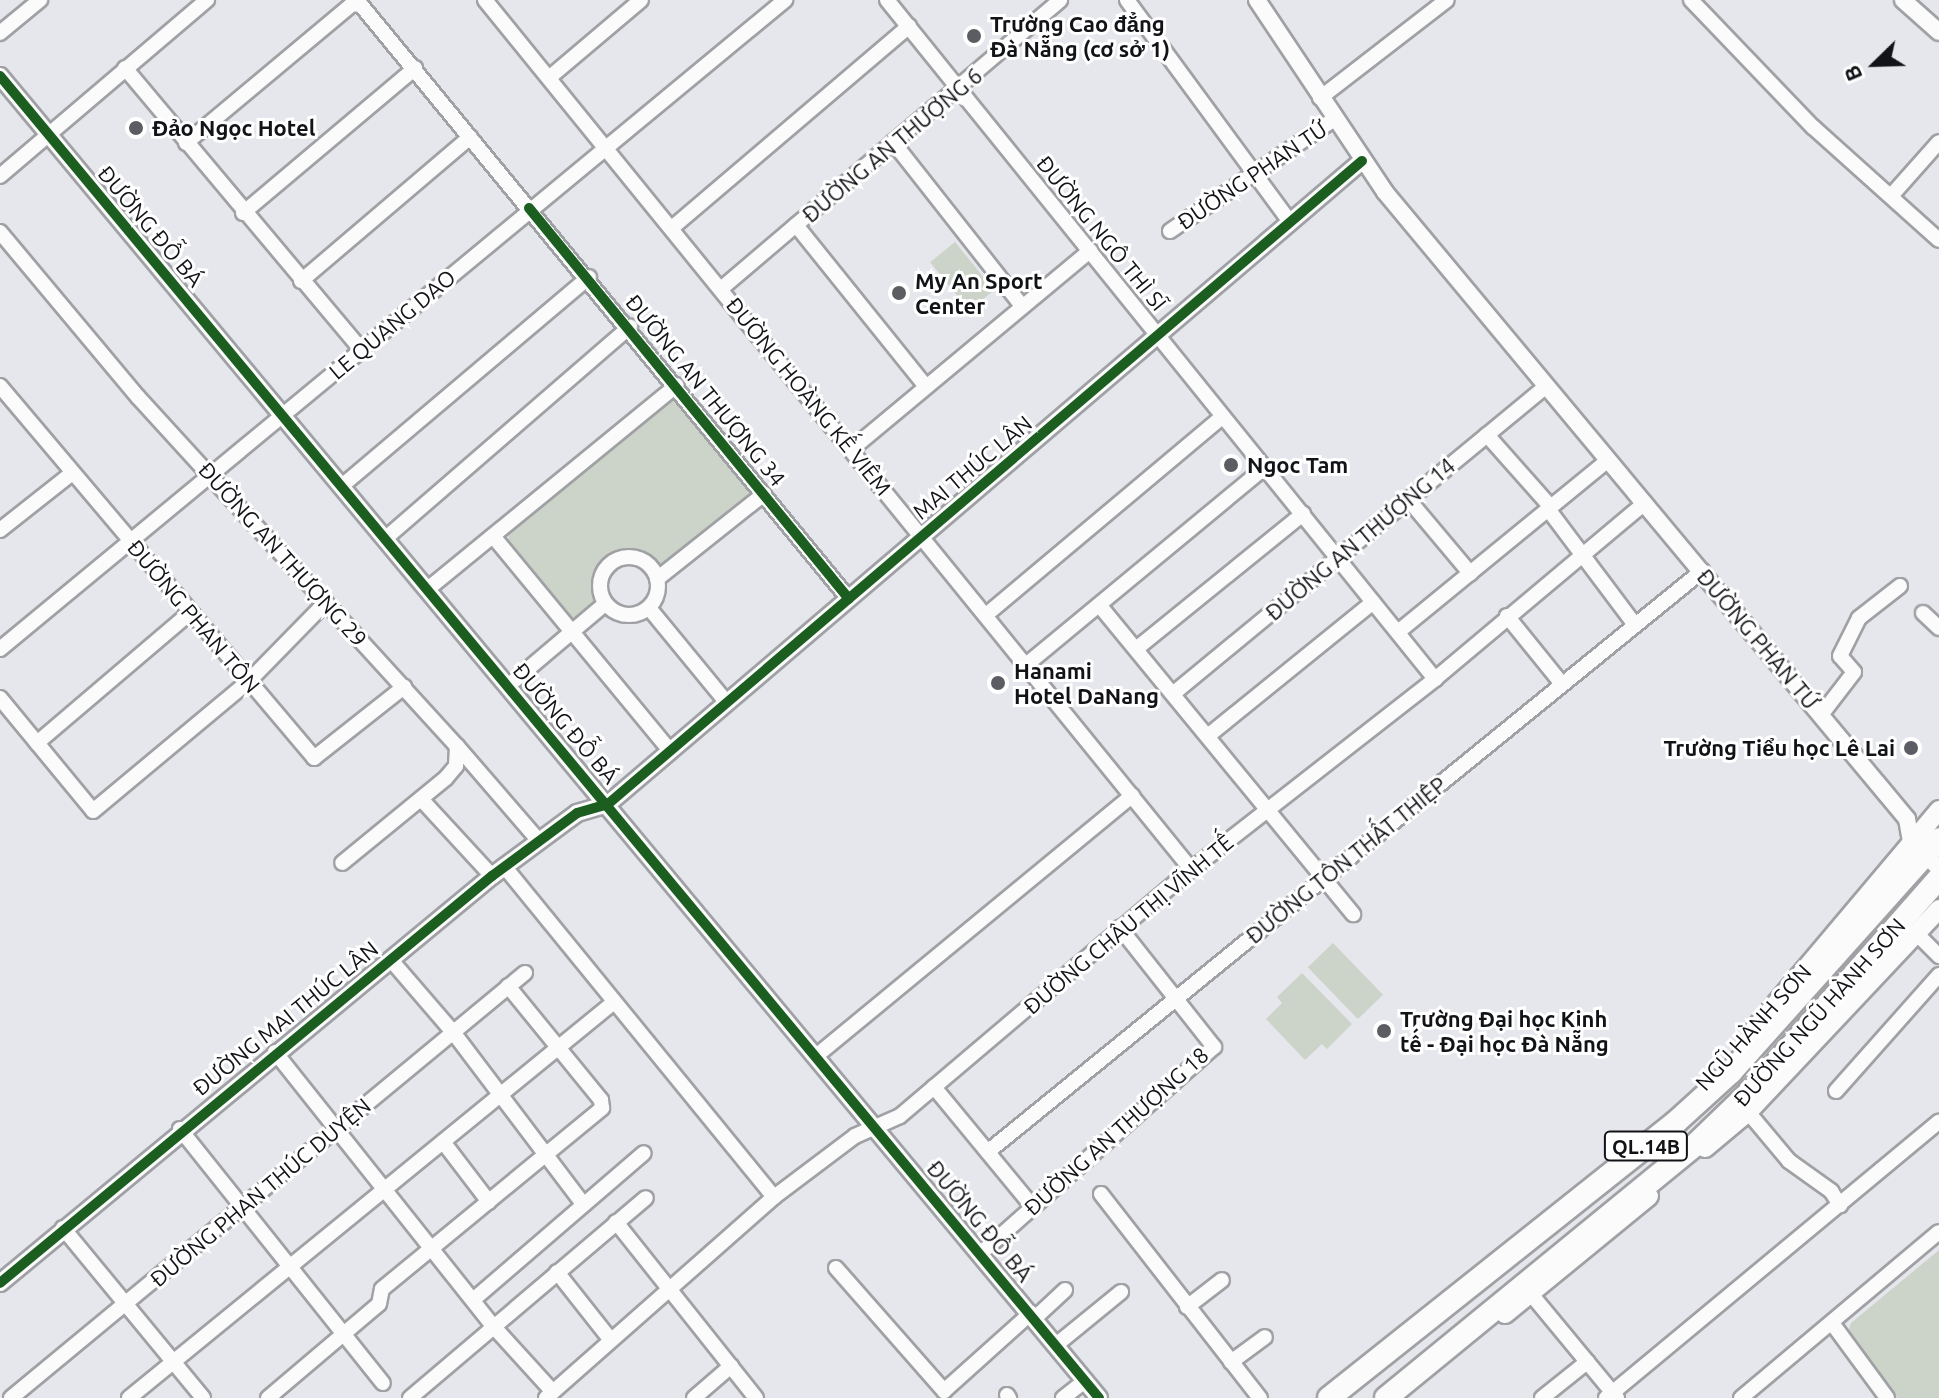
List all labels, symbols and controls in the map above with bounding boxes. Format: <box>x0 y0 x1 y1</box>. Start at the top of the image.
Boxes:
place label: Trường Cao đẳng Đà Nẵng (cơ sở 1) <box>990 10 1170 62</box>
north arrow <box>1835 24 1915 104</box>
marker: Trường Cao đẳng Đà Nẵng (cơ sở 1) <box>965 27 983 45</box>
street label: ĐƯỜNG AN THƯỢNG 6 <box>797 62 987 228</box>
text: B <box>1838 62 1867 85</box>
place label: Đảo Ngọc Hotel <box>152 115 315 141</box>
street label: ĐƯỜNG PHAN TỨ <box>1172 115 1332 235</box>
marker: Đảo Ngọc Hotel <box>127 119 145 137</box>
street label: ĐƯỜNG NGÔ THÌ SĨ <box>1032 150 1172 316</box>
street label: ĐƯỜNG ĐỖ BÁ <box>93 160 209 292</box>
street label: LE QUANG DAO <box>323 264 461 384</box>
place label: My An Sport Center <box>915 267 1042 318</box>
marker: My An Sport Center <box>890 284 908 302</box>
street label: ĐƯỜNG AN THƯỢNG 34 <box>621 289 791 491</box>
street label: ĐƯỜNG HOÀNG KẾ VIÊM <box>721 292 897 500</box>
street label: MAI THÚC LÂN <box>907 410 1037 524</box>
place label: Ngoc Tam <box>1247 452 1348 478</box>
street label: ĐƯỜNG AN THƯỢNG 14 <box>1260 452 1460 626</box>
street label: ĐƯỜNG AN THƯỢNG 29 <box>193 456 373 652</box>
marker: Ngoc Tam <box>1222 456 1240 474</box>
street label: ĐƯỜNG PHAN TÔN <box>122 534 266 698</box>
street label: ĐƯỜNG PHAN TỨ <box>1692 564 1824 714</box>
street label: ĐƯỜNG ĐỖ BÁ <box>508 657 624 789</box>
place label: Hanami Hotel DaNang <box>1014 657 1159 708</box>
marker: Hanami Hotel DaNang <box>989 674 1007 692</box>
place label: Trường Tiểu học Lê Lai <box>1663 735 1895 761</box>
marker: Trường Tiểu học Lê Lai <box>1902 739 1920 757</box>
street label: ĐƯỜNG TÔN THẤT THIỆP <box>1241 771 1451 949</box>
street label: ĐƯỜNG CHÂU THỊ VĨNH TẾ <box>1018 829 1238 1019</box>
street label: ĐƯỜNG NGŨ HÀNH SƠN <box>1728 913 1910 1111</box>
street label: ĐƯỜNG MAI THÚC LÂN <box>187 935 383 1101</box>
street label: NGŨ HÀNH SƠN <box>1690 959 1816 1095</box>
place label: Trường Đại học Kinh tế - Đại học Đà Nẵng <box>1400 1005 1609 1056</box>
marker: Trường Đại học Kinh tế - Đại học Đà Nẵng <box>1375 1022 1393 1040</box>
street label: ĐƯỜNG AN THƯỢNG 18 <box>1018 1041 1214 1221</box>
street label: ĐƯỜNG PHAN THÚC DUYỆN <box>144 1092 376 1292</box>
road number: QL.14B <box>1602 1130 1690 1162</box>
street label: ĐƯỜNG ĐỖ BÁ <box>922 1155 1038 1287</box>

